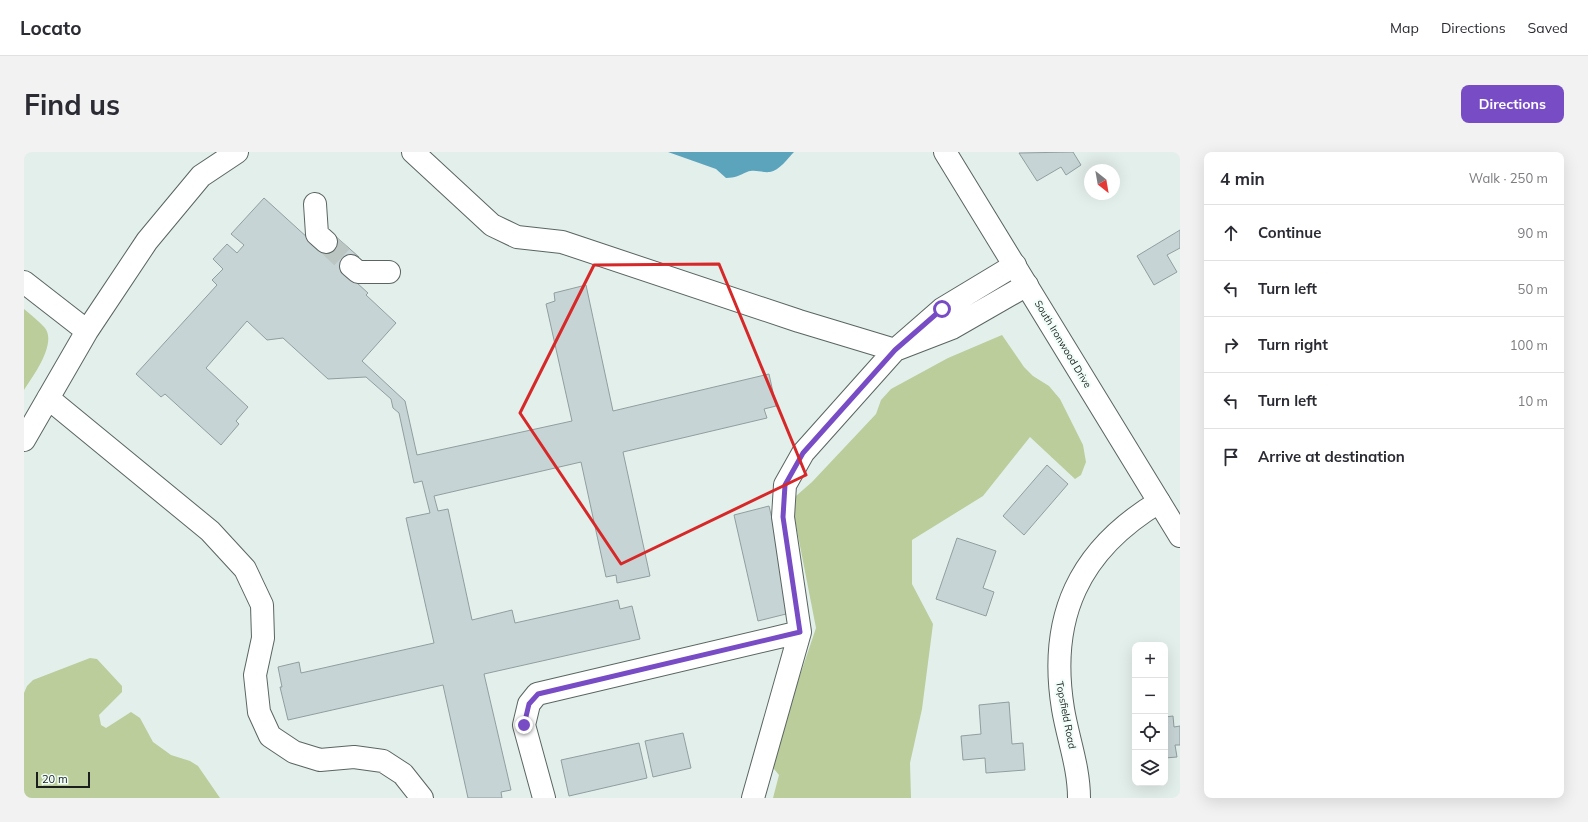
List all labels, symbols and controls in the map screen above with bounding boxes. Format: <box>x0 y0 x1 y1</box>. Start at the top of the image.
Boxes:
text: Locato <box>20 16 81 40</box>
text: Map <box>1390 19 1419 37</box>
text: Directions <box>1441 19 1506 37</box>
text: Saved <box>1528 19 1568 37</box>
button: Directions <box>1461 85 1564 123</box>
text: Find us <box>24 87 120 122</box>
north arrow <box>1084 164 1120 200</box>
text: 4 min <box>1220 168 1265 189</box>
text: Walk · 250 m <box>1469 170 1548 186</box>
icon: ahead <box>1220 222 1242 244</box>
text: Continue <box>1258 223 1321 242</box>
text: 90 m <box>1518 225 1548 241</box>
icon: left <box>1220 278 1242 300</box>
text: Turn left <box>1258 279 1317 298</box>
text: 50 m <box>1518 281 1548 297</box>
street label: South Ironwood Drive <box>1032 298 1094 390</box>
route start <box>933 300 951 318</box>
icon: right <box>1220 334 1242 356</box>
text: Turn right <box>1258 335 1328 354</box>
text: 100 m <box>1510 337 1548 353</box>
icon: left <box>1220 390 1242 412</box>
text: Turn left <box>1258 391 1317 410</box>
text: 10 m <box>1518 393 1548 409</box>
icon: arrive <box>1220 446 1242 468</box>
text: Arrive at destination <box>1258 447 1405 466</box>
map controls <box>1132 642 1168 786</box>
button: + <box>1132 642 1168 678</box>
button: − <box>1132 678 1168 714</box>
street label: Topsfield Road <box>1053 680 1079 750</box>
button: locate <box>1132 714 1168 750</box>
route end <box>515 716 533 734</box>
button: layers <box>1132 750 1168 786</box>
scale bar <box>36 770 90 789</box>
text: 20 m <box>42 772 68 786</box>

